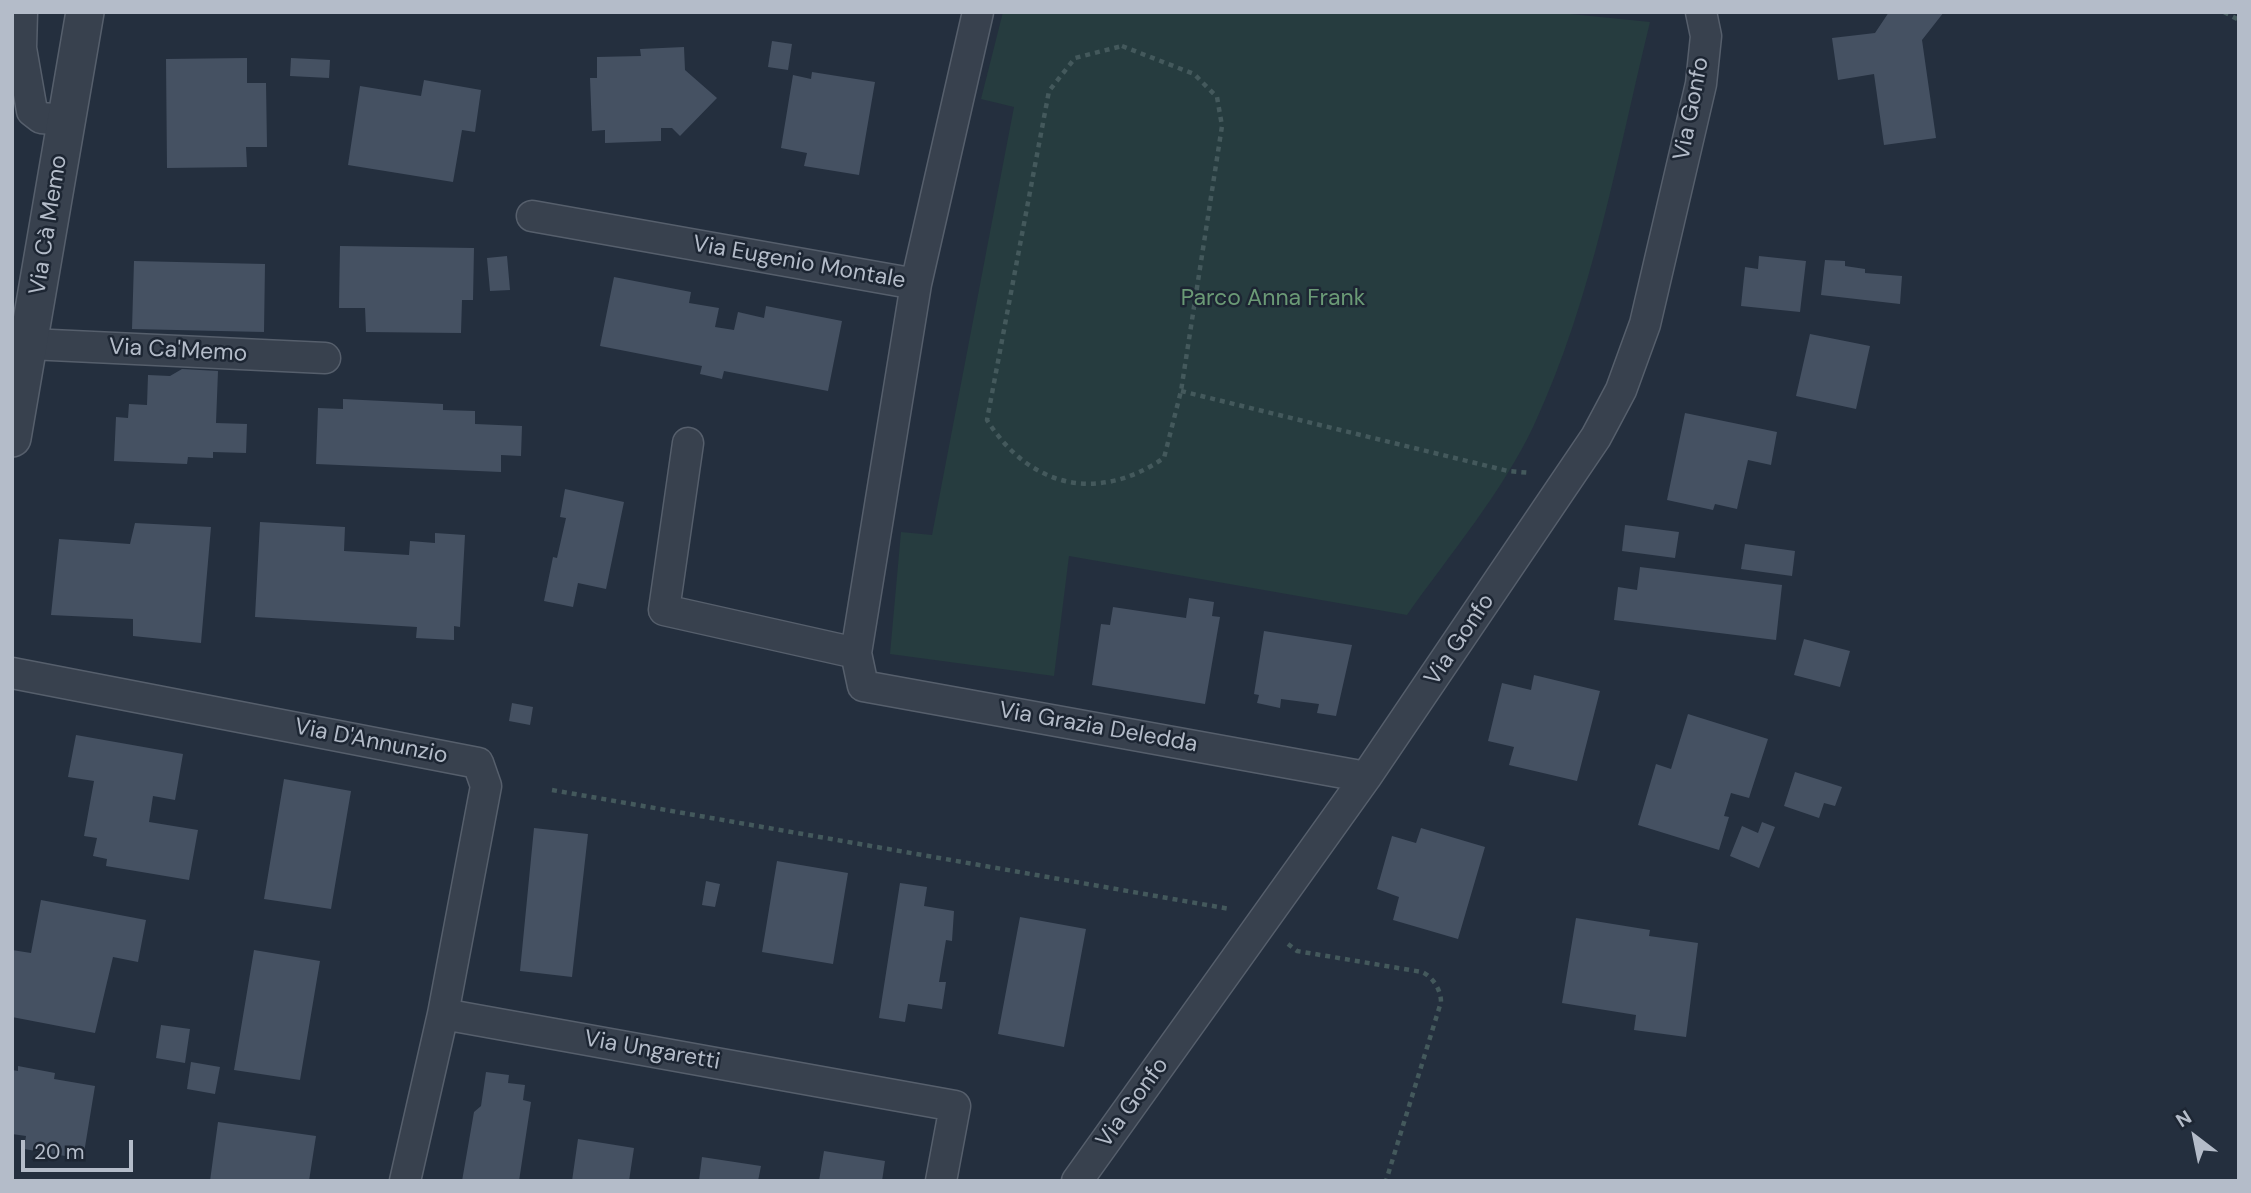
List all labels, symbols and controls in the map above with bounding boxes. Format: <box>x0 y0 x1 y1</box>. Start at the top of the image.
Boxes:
street label: Via Gonfo <box>1668 55 1716 163</box>
street label: Via Cà Memo <box>24 153 74 297</box>
street label: Via Eugenio Montale <box>690 231 908 295</box>
park label: Parco Anna Frank <box>1181 285 1365 313</box>
street label: Via Ca'Memo <box>108 334 248 368</box>
street label: Via Gonfo <box>1419 589 1501 691</box>
street label: Via Grazia Deledda <box>997 697 1199 759</box>
street label: Via D'Annunzio <box>292 714 450 770</box>
street label: Via Ungaretti <box>582 1025 722 1077</box>
street label: Via Gonfo <box>1091 1052 1175 1154</box>
north arrow <box>2160 1102 2230 1172</box>
text: N <box>2171 1104 2196 1133</box>
scale bar <box>24 1126 136 1170</box>
text: 20 m <box>34 1138 85 1166</box>

